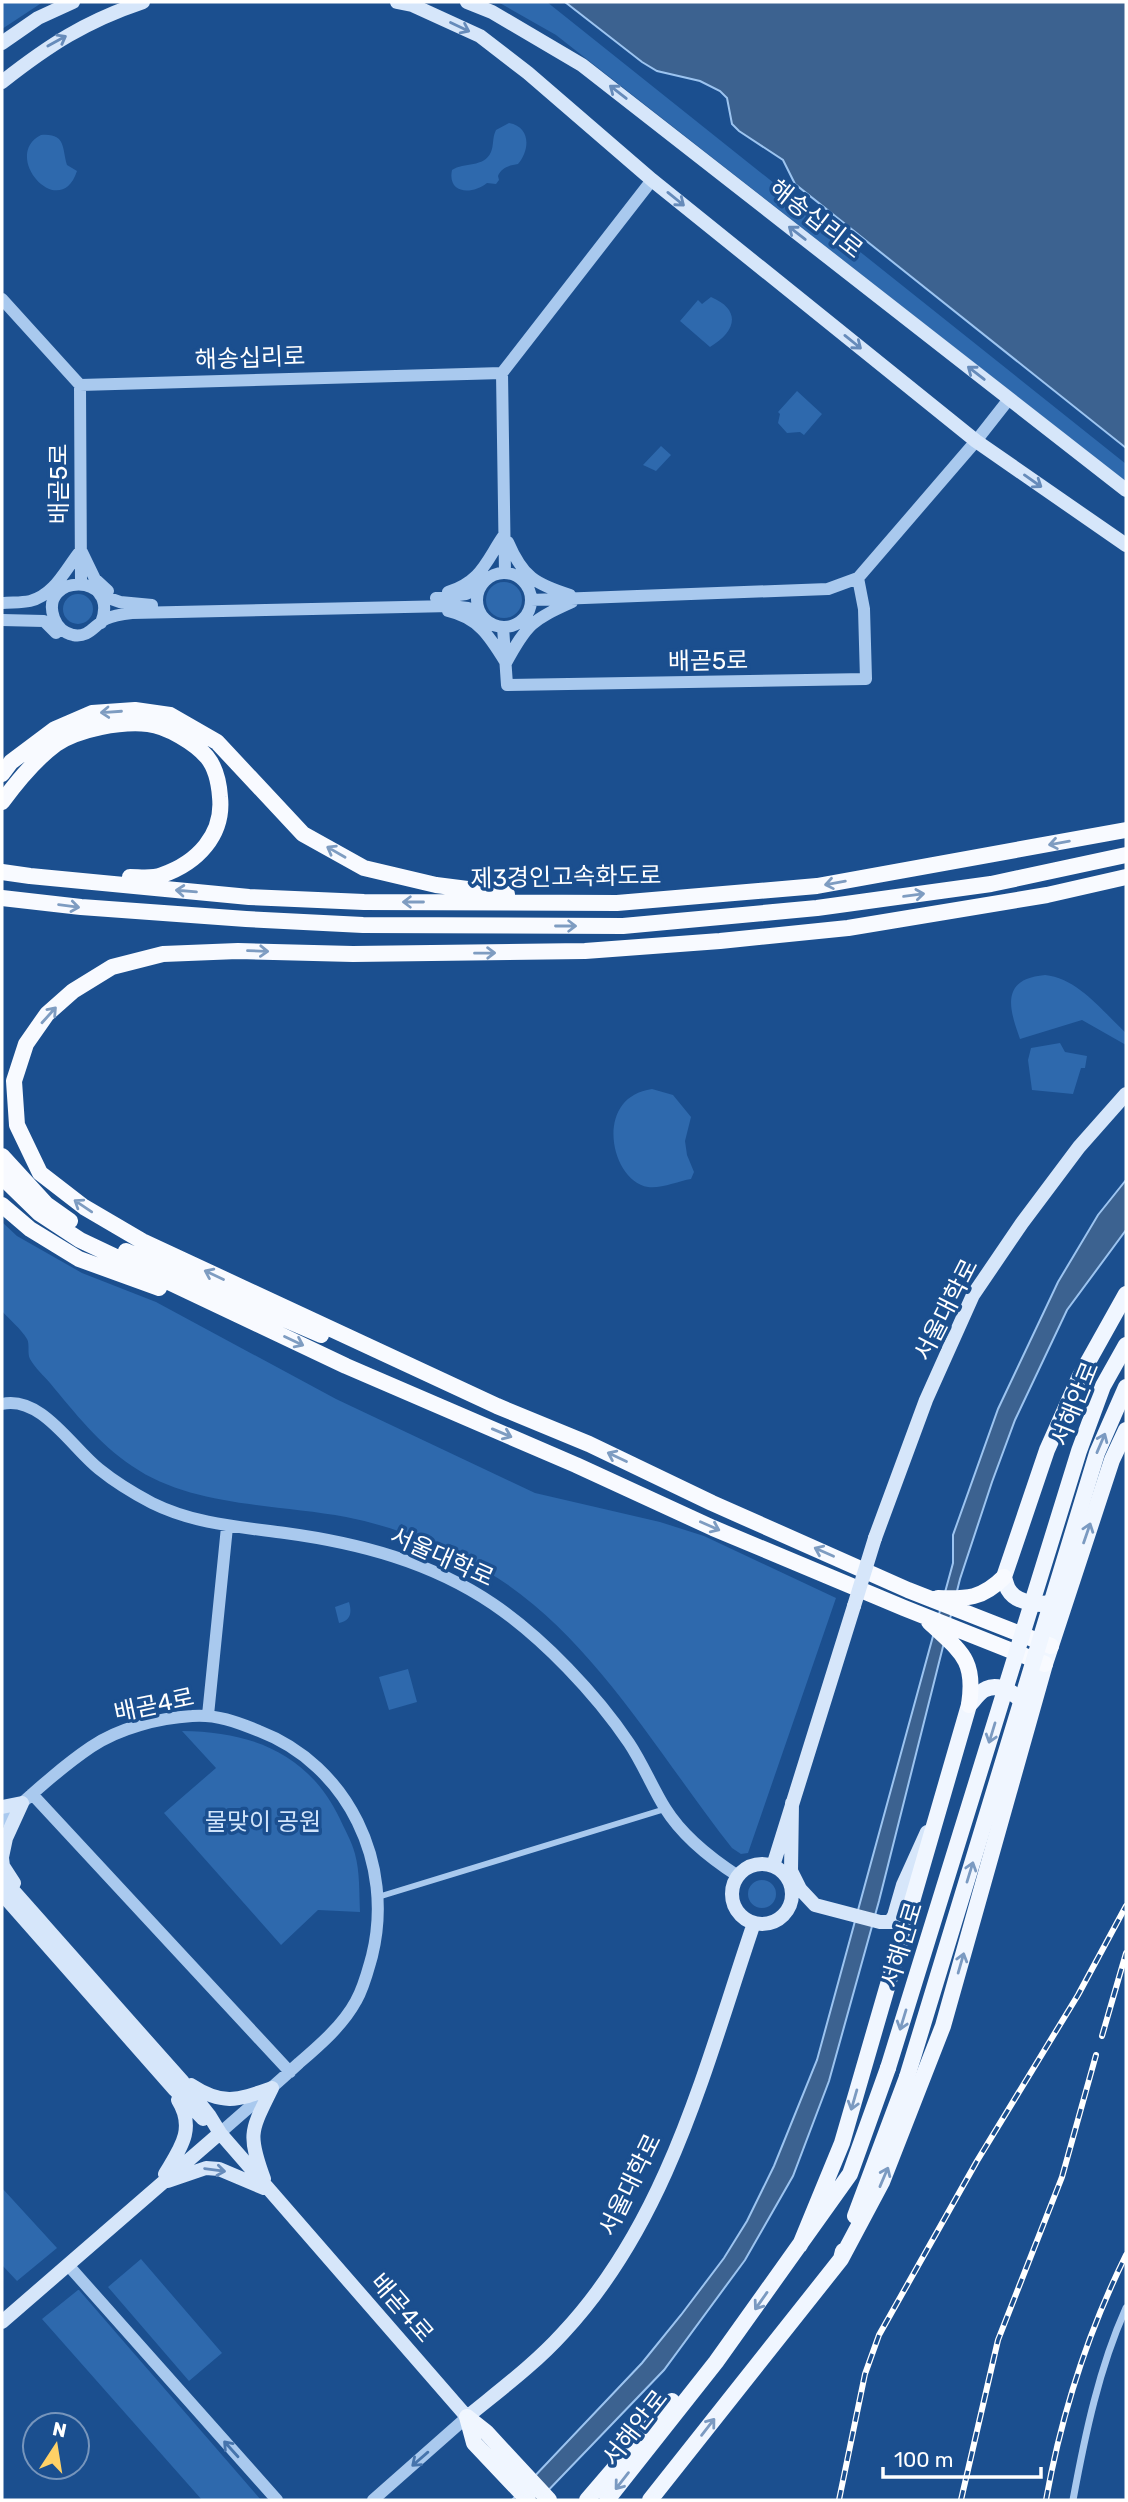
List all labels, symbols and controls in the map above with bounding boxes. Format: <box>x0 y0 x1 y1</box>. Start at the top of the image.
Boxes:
one-way arrow <box>449 21 470 34</box>
one-way arrow <box>46 34 67 47</box>
one-way arrow <box>609 85 627 100</box>
street label: 해송십리로 <box>764 174 868 264</box>
one-way arrow <box>666 191 684 207</box>
one-way arrow <box>788 225 806 240</box>
one-way arrow <box>843 334 861 349</box>
street label: 해송십리로 <box>194 342 306 374</box>
one-way arrow <box>967 366 985 381</box>
street label: 배곧5로 <box>45 444 73 524</box>
one-way arrow <box>1023 473 1042 488</box>
street label: 배곧5로 <box>668 646 748 676</box>
one-way arrow <box>100 706 123 719</box>
one-way arrow <box>1048 836 1071 850</box>
one-way arrow <box>326 845 346 859</box>
street label: 제3경인고속화도로 <box>470 861 662 893</box>
one-way arrow <box>824 877 847 890</box>
one-way arrow <box>175 884 197 897</box>
one-way arrow <box>902 888 925 901</box>
one-way arrow <box>401 895 424 909</box>
one-way arrow <box>58 900 80 913</box>
one-way arrow <box>554 919 577 933</box>
one-way arrow <box>246 945 269 958</box>
one-way arrow <box>473 946 496 959</box>
one-way arrow <box>40 1007 57 1024</box>
one-way arrow <box>74 1199 93 1213</box>
street label: 서울대학로 <box>908 1254 984 1366</box>
one-way arrow <box>204 1268 225 1281</box>
one-way arrow <box>283 1335 304 1349</box>
street label: 서해안로 <box>1045 1358 1105 1450</box>
one-way arrow <box>491 1427 513 1440</box>
one-way arrow <box>1095 1433 1108 1454</box>
one-way arrow <box>607 1450 628 1463</box>
one-way arrow <box>699 1520 720 1533</box>
street label: 서울대학로 <box>386 1522 498 1592</box>
one-way arrow <box>1082 1523 1094 1545</box>
one-way arrow <box>814 1545 835 1558</box>
street label: 배곧4로 <box>111 1683 197 1727</box>
one-way arrow <box>984 1721 997 1743</box>
park label: 물맞이 공원 <box>205 1808 321 1836</box>
one-way arrow <box>965 1861 978 1883</box>
street label: 서해안로 <box>876 1899 928 1991</box>
one-way arrow <box>955 1952 968 1975</box>
one-way arrow <box>895 2009 908 2031</box>
one-way arrow <box>847 2089 860 2111</box>
street label: 서울대학로 <box>593 2129 667 2241</box>
one-way arrow <box>203 2164 226 2177</box>
one-way arrow <box>878 2166 891 2188</box>
street label: 배곧4로 <box>365 2268 439 2348</box>
one-way arrow <box>754 2290 768 2310</box>
street label: 서해안로 <box>597 2385 673 2471</box>
north arrow <box>21 2411 91 2481</box>
text: N <box>50 2417 69 2443</box>
one-way arrow <box>700 2419 715 2437</box>
scale bar <box>883 2436 1040 2480</box>
one-way arrow <box>223 2441 240 2458</box>
text: 100 m <box>894 2447 953 2472</box>
one-way arrow <box>412 2450 429 2467</box>
one-way arrow <box>614 2471 630 2489</box>

